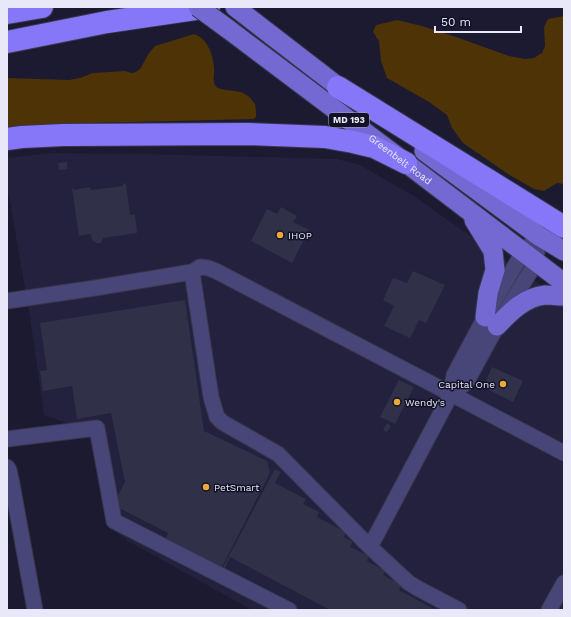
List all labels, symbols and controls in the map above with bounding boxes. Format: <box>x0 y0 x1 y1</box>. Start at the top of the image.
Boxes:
scale bar <box>435 8 521 34</box>
text: 50 m <box>441 15 471 29</box>
road number: MD 193 <box>329 113 369 127</box>
street label: Greenbelt Road <box>367 132 434 186</box>
marker: IHOP <box>275 230 285 240</box>
place label: IHOP <box>288 230 312 241</box>
place label: Capital One <box>438 379 495 390</box>
marker: Capital One <box>498 379 508 389</box>
marker: Wendy's <box>392 397 402 407</box>
place label: Wendy's <box>405 397 445 408</box>
marker: PetSmart <box>201 482 211 492</box>
place label: PetSmart <box>214 482 260 493</box>

